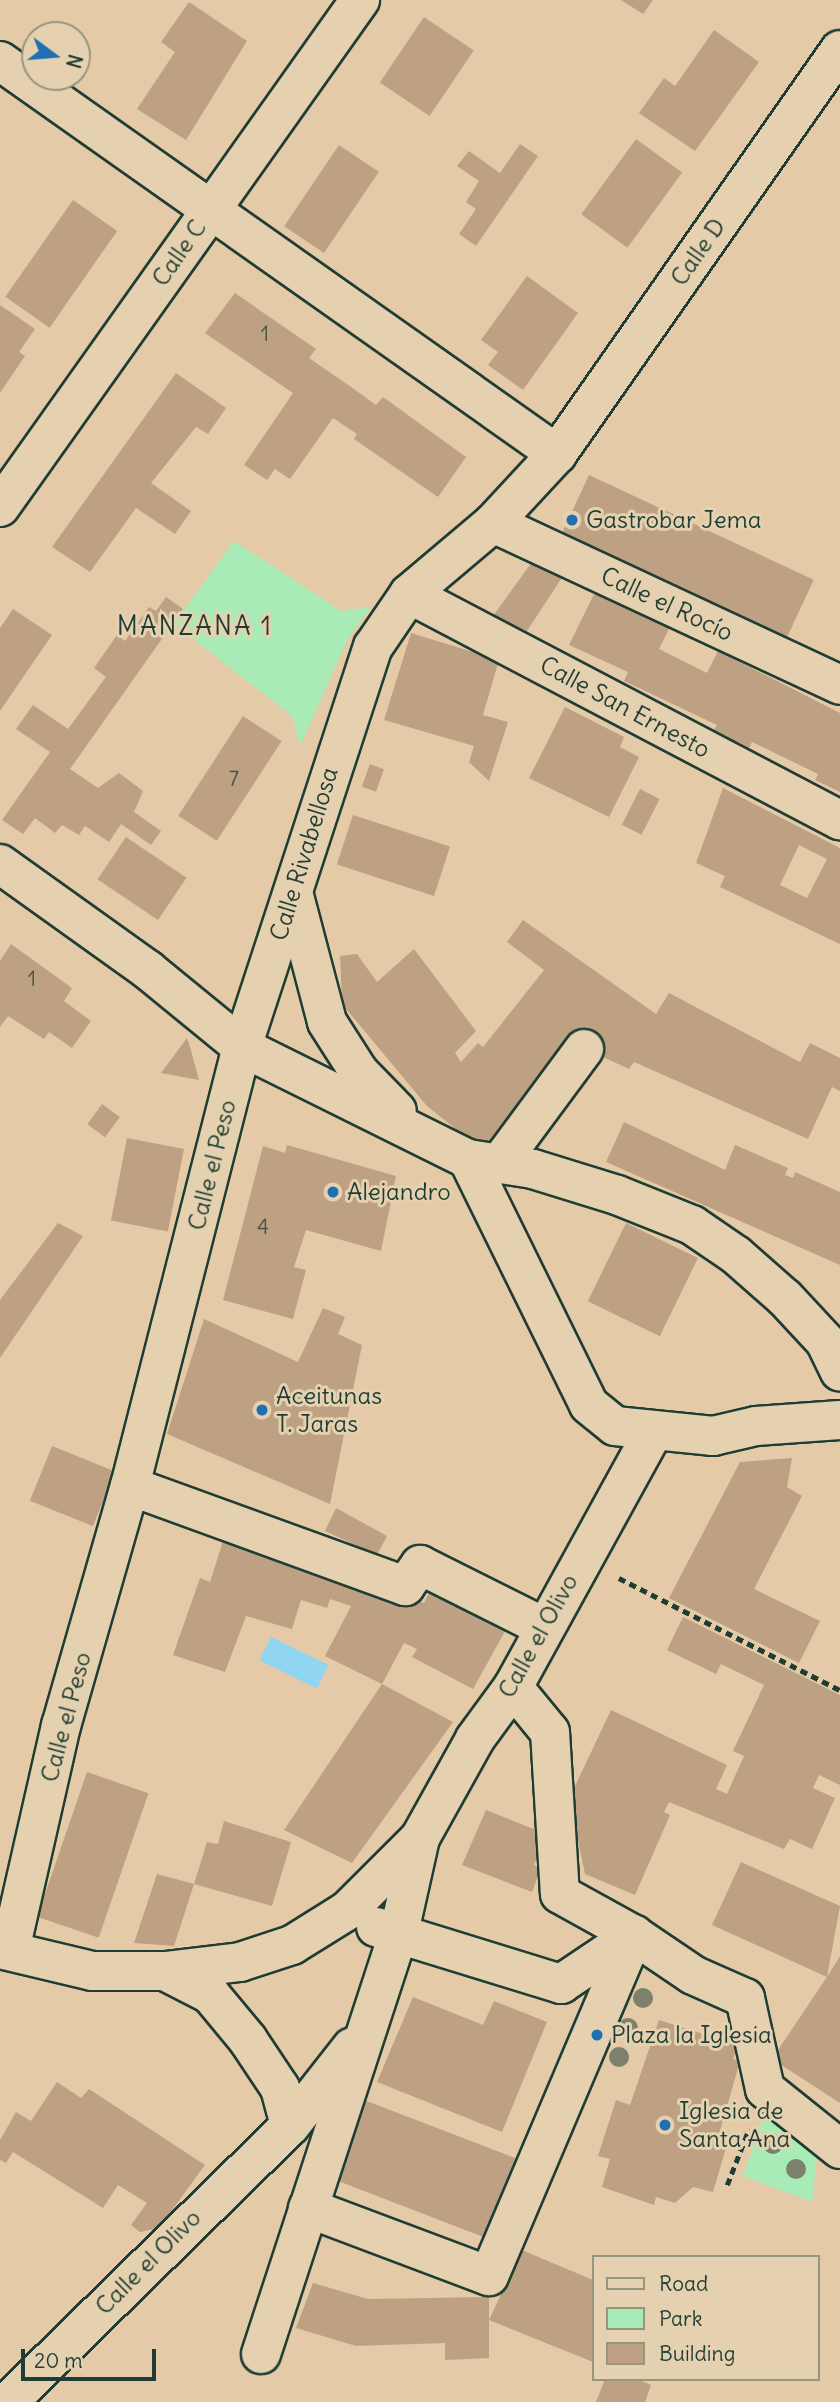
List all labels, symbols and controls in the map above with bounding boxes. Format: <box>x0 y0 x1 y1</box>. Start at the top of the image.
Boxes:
north arrow <box>21 21 91 91</box>
text: N <box>61 52 88 71</box>
street label: Calle D <box>664 213 732 291</box>
street label: Calle C <box>146 214 212 292</box>
house number: 1 <box>261 321 269 347</box>
place label: Gastrobar Jema <box>586 506 761 534</box>
marker: Gastrobar Jema <box>564 512 580 528</box>
street label: Calle el Rocío <box>596 561 738 647</box>
district label: MANZANA 1 <box>118 610 272 642</box>
street label: Calle San Ernesto <box>535 650 715 764</box>
street label: Calle Rivabellosa <box>264 764 344 944</box>
house number: 7 <box>229 766 239 792</box>
house number: 1 <box>28 966 36 992</box>
street label: Calle el Peso <box>182 1097 242 1233</box>
place label: Alejandro <box>347 1178 451 1206</box>
marker: Alejandro <box>325 1184 341 1200</box>
house number: 4 <box>257 1214 269 1240</box>
place label: Aceitunas T. Jaras <box>276 1382 382 1438</box>
marker: Aceitunas T. Jaras <box>254 1402 270 1418</box>
street label: Calle el Olivo <box>492 1569 584 1703</box>
street label: Calle el Peso <box>35 1649 97 1785</box>
place label: Plaza la Iglesia <box>611 2021 772 2049</box>
marker: Plaza la Iglesia <box>589 2027 605 2043</box>
place label: Iglesia de Santa Ana <box>679 2097 790 2153</box>
marker: Iglesia de Santa Ana <box>657 2117 673 2133</box>
street label: Calle el Olivo <box>89 2203 207 2321</box>
legend <box>592 2255 819 2381</box>
text: Road <box>659 2270 708 2297</box>
text: Park <box>659 2305 702 2332</box>
scale bar <box>24 2336 159 2380</box>
text: Building <box>659 2340 735 2367</box>
text: 20 m <box>34 2347 83 2374</box>

